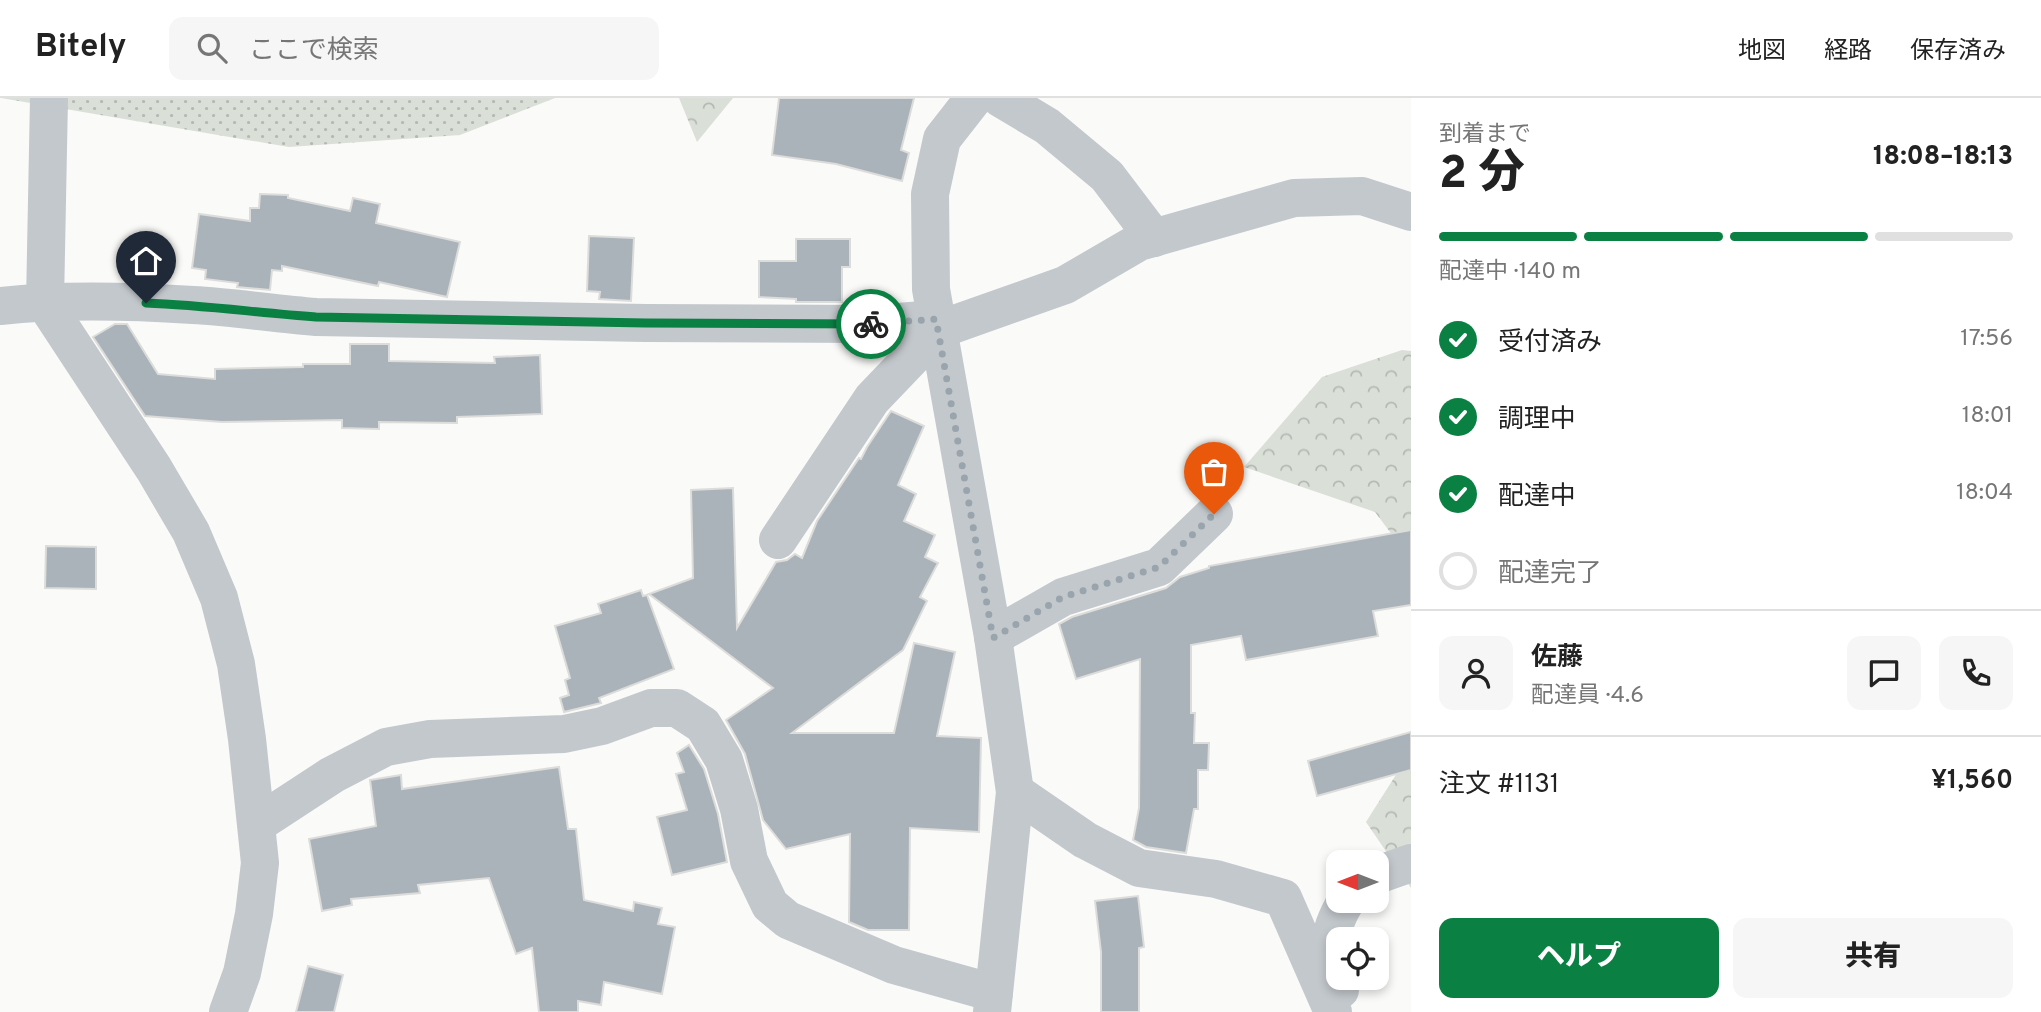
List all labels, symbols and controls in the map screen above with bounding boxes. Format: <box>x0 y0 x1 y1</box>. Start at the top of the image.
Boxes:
search box <box>169 17 659 80</box>
text: Bitely <box>35 27 127 69</box>
icon: search <box>193 29 231 67</box>
text: ここで検索 <box>249 35 379 68</box>
text: 地図 <box>1738 37 1786 67</box>
text: 経路 <box>1824 37 1872 67</box>
text: 保存済み <box>1910 37 2006 67</box>
text: 到着まで <box>1439 121 1531 150</box>
text: 18:08–18:13 <box>1873 141 2013 174</box>
text: 2 分 <box>1439 146 1525 205</box>
pin <box>116 231 176 303</box>
icon: home <box>127 242 165 280</box>
text: 配達中 · 140 m <box>1439 258 1581 287</box>
courier <box>836 289 906 359</box>
icon: bike <box>852 305 890 343</box>
icon: check <box>1439 321 1477 359</box>
text: 17:56 <box>1960 325 2013 354</box>
text: 受付済み <box>1498 327 1602 360</box>
icon: check <box>1439 398 1477 436</box>
text: 18:01 <box>1962 402 2013 431</box>
text: 調理中 <box>1498 404 1576 437</box>
pin <box>1184 442 1244 514</box>
icon: bag <box>1195 453 1233 491</box>
icon: check <box>1439 475 1477 513</box>
text: 18:04 <box>1956 479 2013 508</box>
text: 配達中 <box>1498 481 1576 514</box>
text: 配達完了 <box>1498 558 1602 591</box>
button: person <box>1439 636 1513 710</box>
button: chat <box>1847 636 1921 710</box>
button: phone <box>1939 636 2013 710</box>
text: 佐藤 <box>1531 642 1583 675</box>
text: 配達員 · 4.6 <box>1531 682 1644 711</box>
text: ¥1,560 <box>1931 765 2013 798</box>
text: 注文 #1131 <box>1439 769 1560 802</box>
north arrow <box>1326 850 1390 914</box>
map controls <box>1326 850 1389 990</box>
button: ヘルプ <box>1439 918 1719 998</box>
button: 共有 <box>1733 918 2013 998</box>
button: locate <box>1326 927 1389 990</box>

